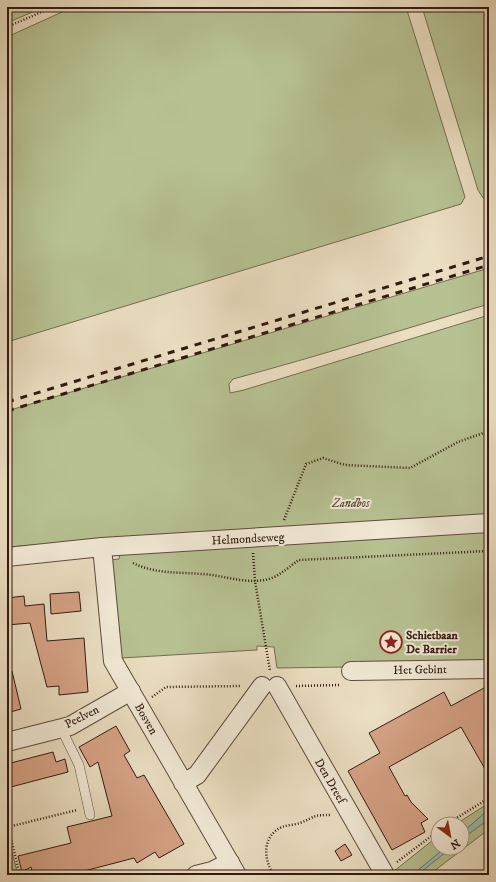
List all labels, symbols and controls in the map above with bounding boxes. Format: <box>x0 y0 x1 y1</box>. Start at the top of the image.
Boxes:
park label: Zandbos <box>331 496 370 511</box>
street label: Helmondseweg <box>211 530 285 548</box>
place label: Schietbaan De Barrier <box>406 628 458 657</box>
place icon: Schietbaan De Barrier <box>378 629 404 655</box>
street label: Het Gebint <box>393 662 447 678</box>
street label: Bosven <box>131 701 161 738</box>
street label: Peelven <box>62 702 102 732</box>
street label: Den Dreef <box>311 756 350 808</box>
north arrow <box>430 816 470 856</box>
text: N <box>447 835 462 852</box>

